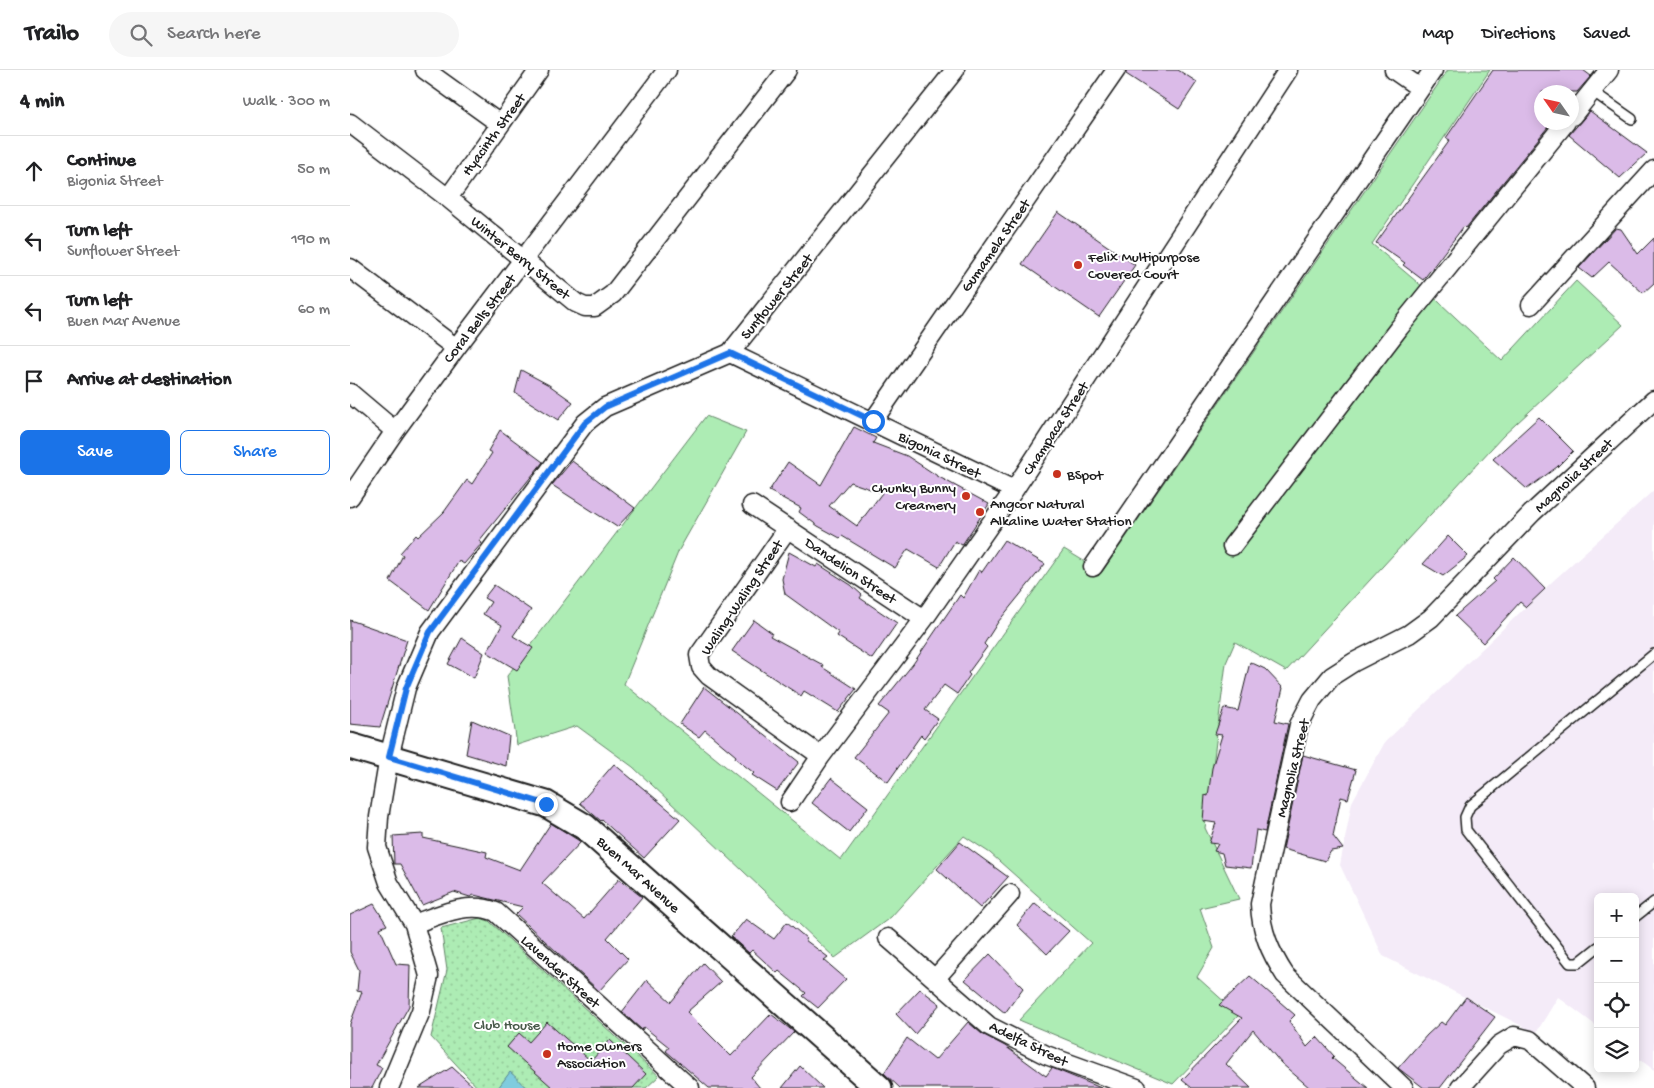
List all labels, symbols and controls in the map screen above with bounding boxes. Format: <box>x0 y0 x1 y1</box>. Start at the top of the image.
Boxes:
search box <box>109 12 459 57</box>
text: Trailo <box>25 20 79 49</box>
icon: search <box>127 21 155 49</box>
text: Search here <box>167 23 261 46</box>
text: Map <box>1422 24 1454 45</box>
text: Directions <box>1482 24 1555 45</box>
text: Saved <box>1583 24 1629 45</box>
north arrow <box>1534 85 1579 130</box>
street label: Hyacinth Street <box>459 89 532 180</box>
text: 4 min <box>20 90 64 115</box>
text: Walk · 300 m <box>243 93 330 112</box>
text: Continue <box>67 150 136 173</box>
icon: ahead <box>20 157 48 185</box>
text: 50 m <box>297 161 330 180</box>
text: Bigonia Street <box>67 173 162 192</box>
street label: Gumamela Street <box>958 195 1036 296</box>
street label: Winter Berry Street <box>466 213 575 305</box>
text: Turn left <box>67 220 131 243</box>
icon: left <box>20 227 48 255</box>
text: 190 m <box>291 231 330 250</box>
text: Sunflower Street <box>67 243 179 262</box>
street label: Sunflower Street <box>738 249 819 344</box>
place label: Felix Multipurpose Covered Court <box>1087 249 1200 284</box>
marker: Felix Multipurpose Covered Court <box>1072 259 1084 271</box>
street label: Coral Bells Street <box>440 270 522 367</box>
text: Turn left <box>67 290 131 313</box>
icon: left <box>20 297 48 325</box>
text: 60 m <box>298 301 330 320</box>
text: Buen Mar Avenue <box>67 313 180 332</box>
icon: arrive <box>20 367 48 395</box>
text: Arrive at destination <box>67 369 231 392</box>
street label: Champaca Street <box>1020 377 1095 479</box>
route start <box>862 410 885 433</box>
street label: Bigonia Street <box>894 428 985 484</box>
button: Save <box>20 430 170 475</box>
button: Share <box>180 430 330 475</box>
street label: Magnolia Street <box>1531 434 1619 517</box>
place label: BSpot <box>1066 467 1105 485</box>
marker: BSpot <box>1051 468 1063 480</box>
place label: Chunky Bunny Creamery <box>872 480 957 515</box>
marker: Chunky Bunny Creamery <box>960 490 972 502</box>
place label: Angcor Natural Alkaline Water Station <box>990 496 1132 531</box>
marker: Angcor Natural Alkaline Water Station <box>974 506 986 518</box>
street label: Dandelion Street <box>800 534 901 610</box>
street label: Waling-Waling Street <box>697 536 789 659</box>
street label: Magnolia Street <box>1273 716 1315 819</box>
route end <box>535 793 558 816</box>
street label: Buen Mar Avenue <box>592 833 683 918</box>
map controls <box>1594 893 1639 1073</box>
button: + <box>1594 893 1639 938</box>
street label: Lavender Street <box>516 932 604 1014</box>
button: − <box>1594 938 1639 983</box>
button: locate <box>1594 983 1639 1028</box>
park label: Club House <box>474 1017 541 1035</box>
street label: Adelfa Street <box>986 1018 1072 1072</box>
button: layers <box>1594 1028 1639 1073</box>
place label: Home Owners Association <box>557 1038 642 1073</box>
marker: Home Owners Association <box>541 1048 553 1060</box>

